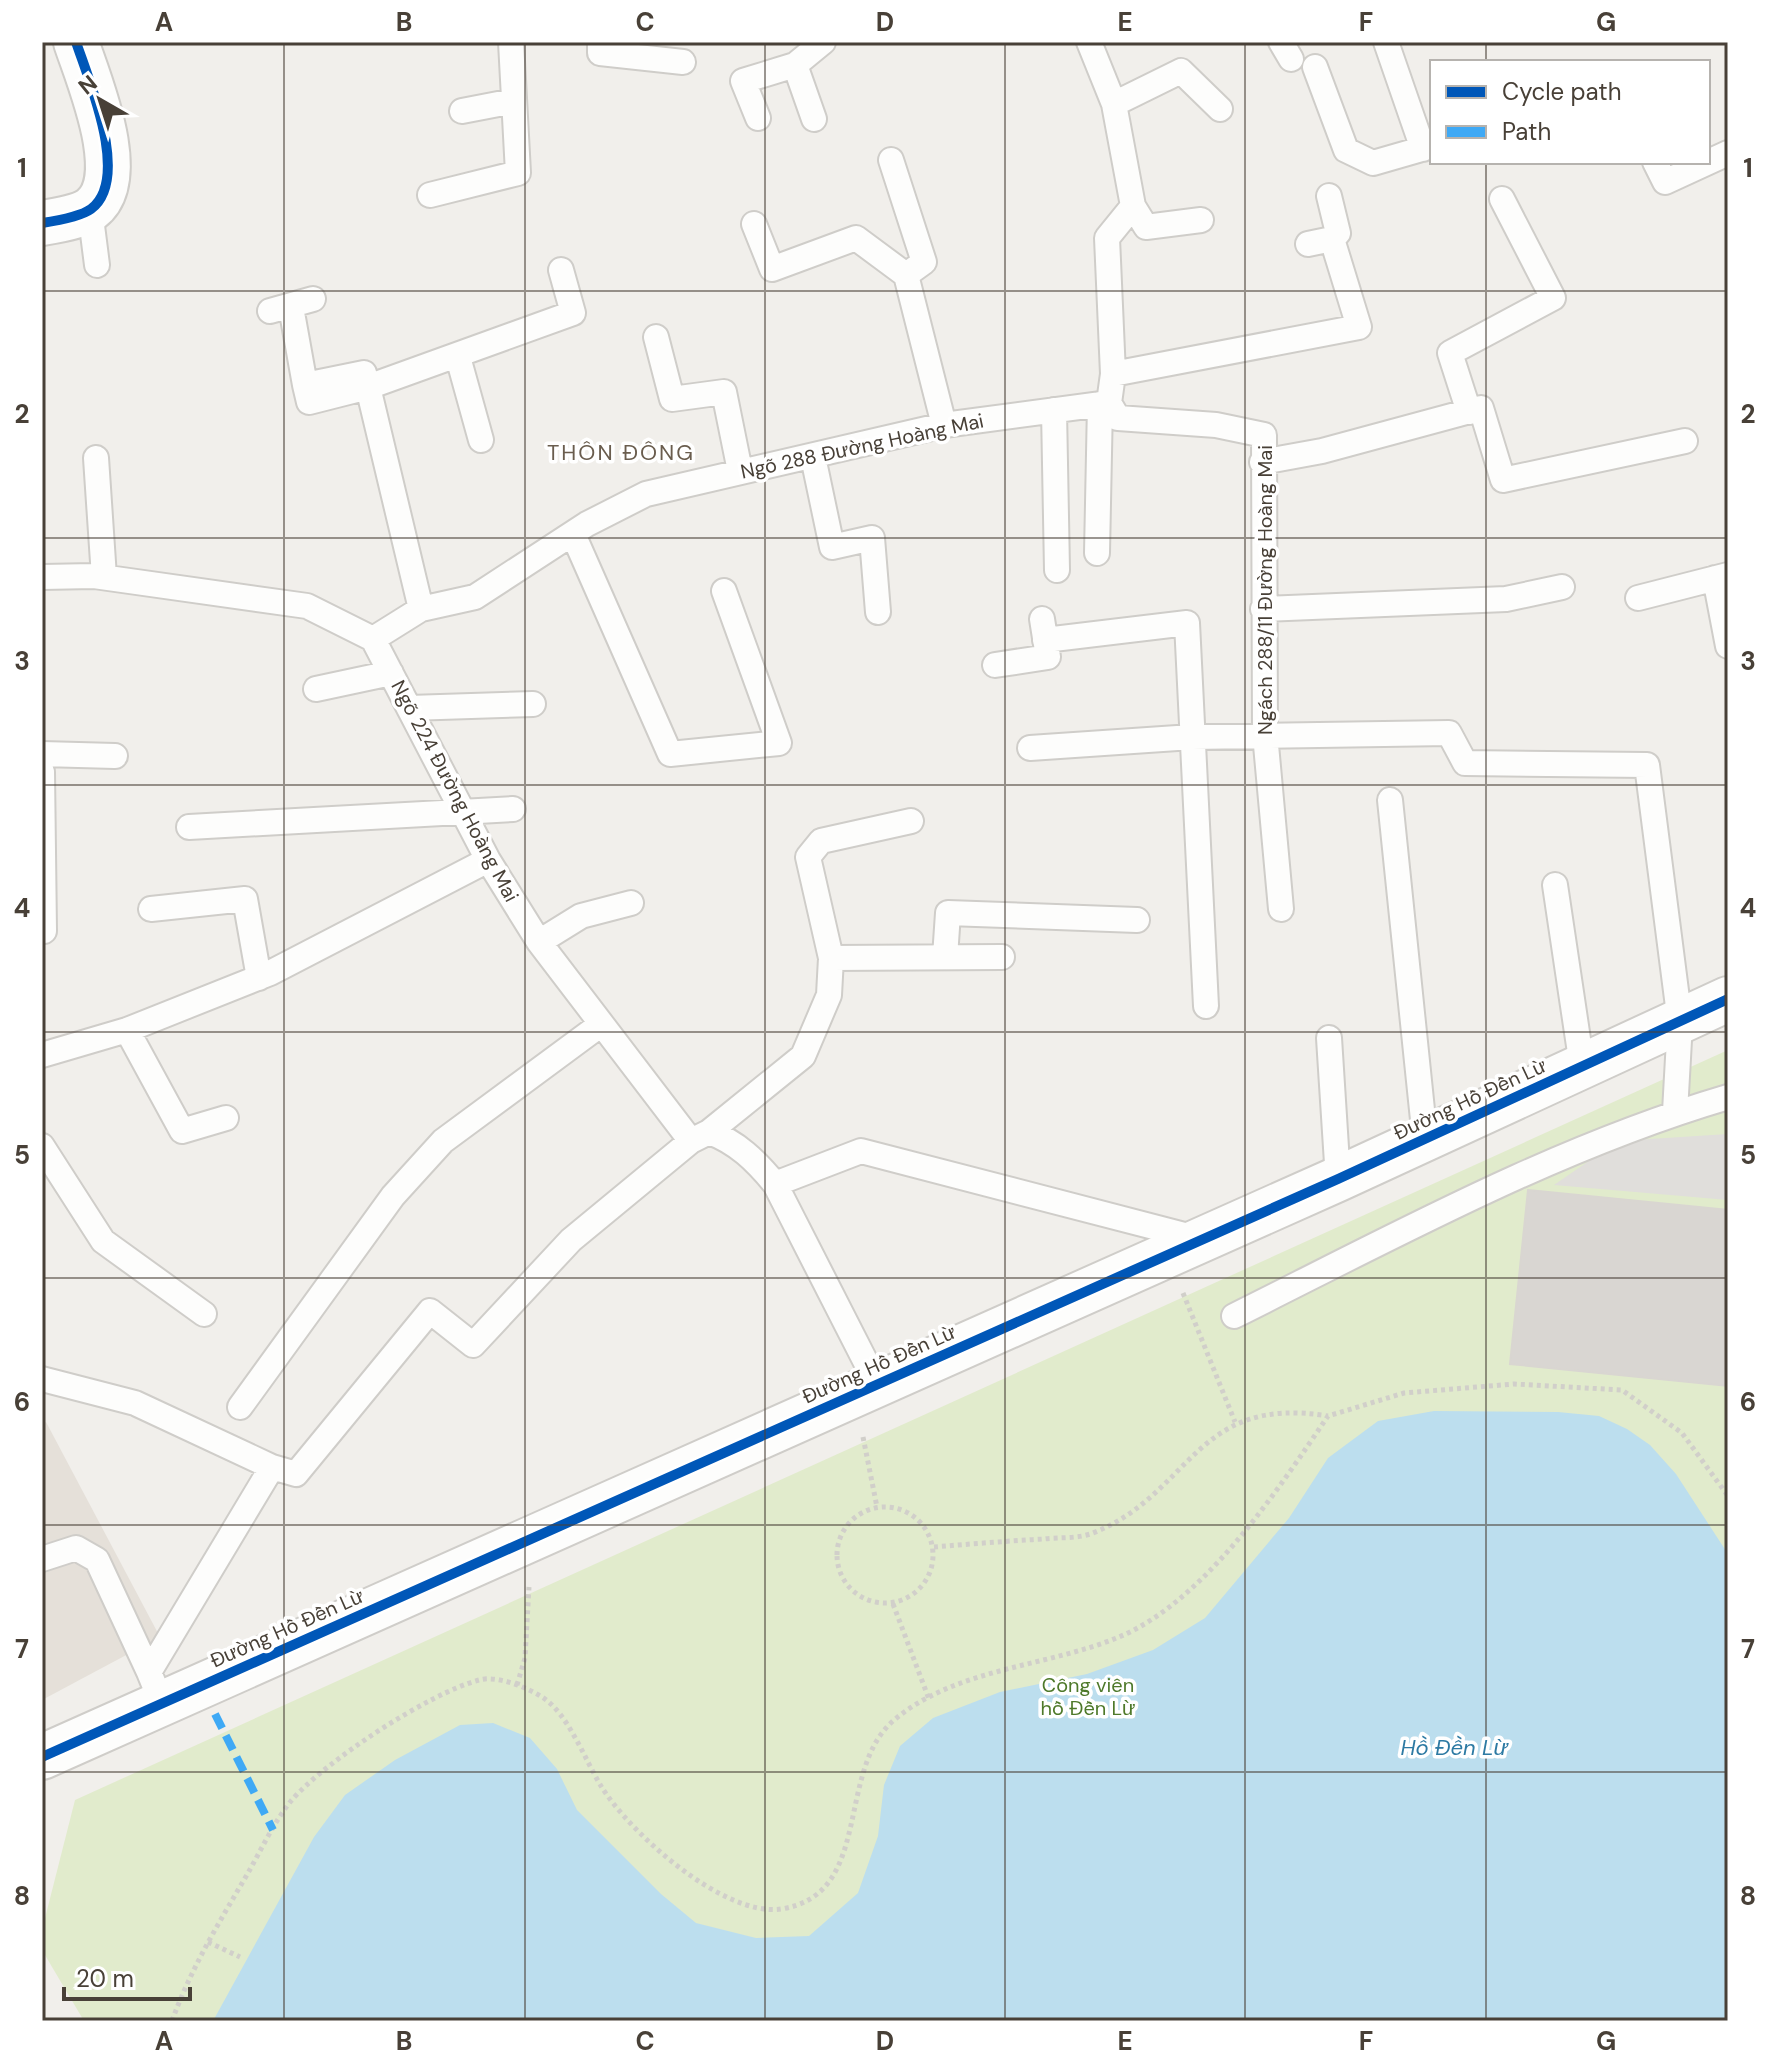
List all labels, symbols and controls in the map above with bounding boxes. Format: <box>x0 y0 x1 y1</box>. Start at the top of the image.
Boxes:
text: A <box>155 5 173 39</box>
text: B <box>396 5 412 39</box>
text: C <box>635 5 655 39</box>
text: D <box>876 5 894 39</box>
text: E <box>1117 5 1133 39</box>
text: F <box>1359 5 1373 39</box>
text: G <box>1596 5 1616 39</box>
north arrow <box>60 60 140 140</box>
legend <box>1430 60 1710 164</box>
text: N <box>72 69 103 101</box>
text: Cycle path <box>1502 76 1621 107</box>
text: Path <box>1502 116 1551 147</box>
text: 1 <box>17 151 27 185</box>
text: 1 <box>1743 151 1753 185</box>
text: 2 <box>14 397 30 431</box>
text: 2 <box>1740 397 1756 431</box>
street label: Ngõ 288 Đường Hoàng Mai <box>738 407 986 485</box>
district label: THÔN ĐÔNG <box>547 438 695 467</box>
street label: Ngách 288/11 Đường Hoàng Mai <box>1252 445 1278 735</box>
text: 3 <box>14 644 30 678</box>
text: 3 <box>1740 644 1756 678</box>
street label: Ngõ 224 Đường Hoàng Mai <box>385 676 525 906</box>
text: 4 <box>14 891 30 925</box>
text: 4 <box>1740 891 1756 925</box>
street label: Đường Hồ Đền Lừ <box>1389 1052 1551 1146</box>
text: 5 <box>14 1138 30 1172</box>
text: 5 <box>1740 1138 1756 1172</box>
street label: Đường Hồ Đền Lừ <box>798 1318 960 1410</box>
text: 6 <box>14 1385 30 1419</box>
text: 6 <box>1740 1385 1756 1419</box>
street label: Đường Hồ Đền Lừ <box>206 1582 368 1674</box>
text: 7 <box>15 1632 29 1666</box>
text: 7 <box>1741 1632 1755 1666</box>
park label: Công viên hồ Đền Lừ <box>1041 1672 1135 1721</box>
water label: Hồ Đền Lừ <box>1400 1733 1510 1762</box>
text: 8 <box>14 1879 30 1913</box>
text: 8 <box>1740 1879 1756 1913</box>
scale bar <box>64 1951 190 2001</box>
text: 20 m <box>76 1963 134 1994</box>
text: A <box>155 2024 173 2058</box>
text: B <box>396 2024 412 2058</box>
text: C <box>635 2024 655 2058</box>
text: D <box>876 2024 894 2058</box>
text: E <box>1117 2024 1133 2058</box>
text: F <box>1359 2024 1373 2058</box>
text: G <box>1596 2024 1616 2058</box>

